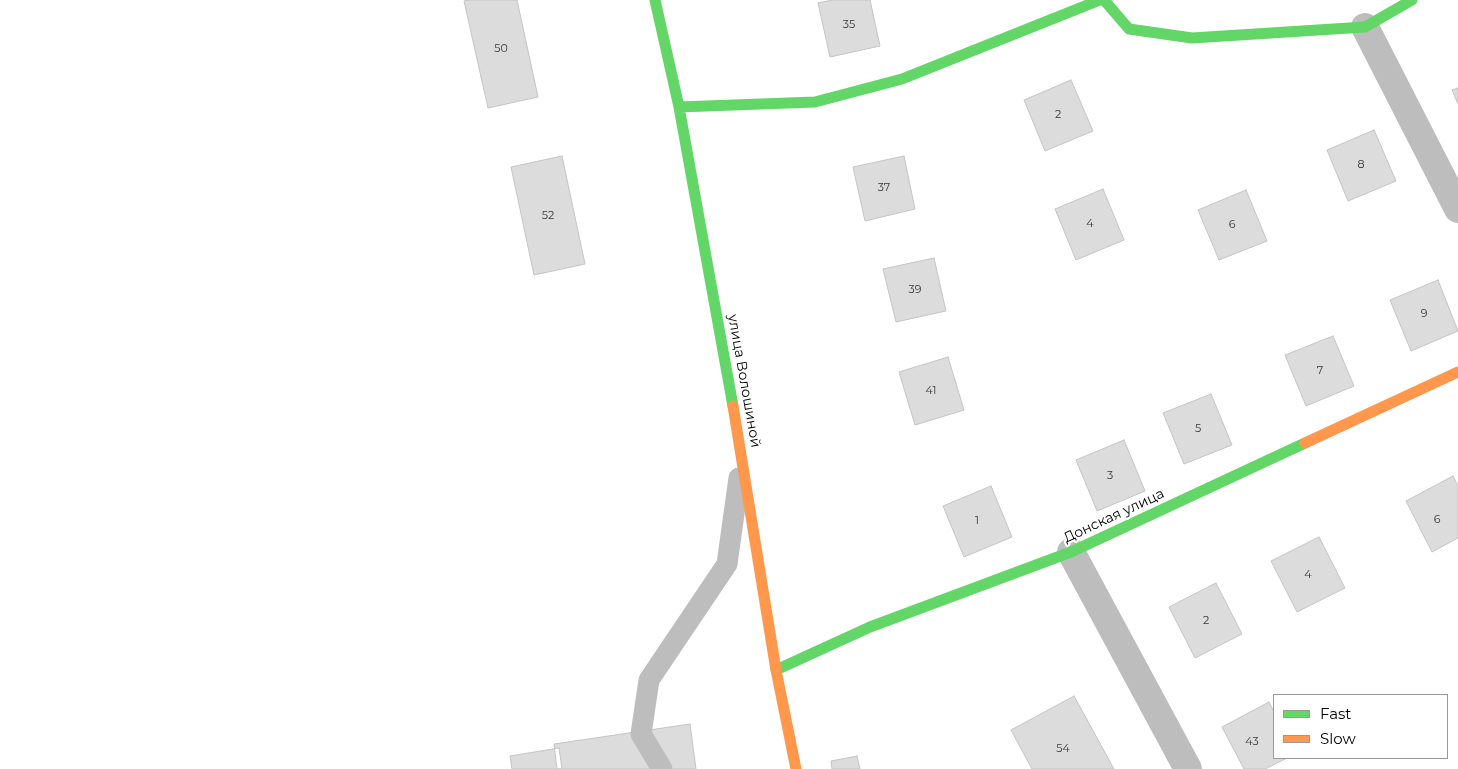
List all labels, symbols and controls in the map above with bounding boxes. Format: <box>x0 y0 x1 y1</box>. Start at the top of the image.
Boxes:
house number: 35 <box>843 18 855 32</box>
house number: 50 <box>494 42 508 56</box>
house number: 2 <box>1055 108 1061 122</box>
house number: 8 <box>1357 158 1365 172</box>
house number: 37 <box>878 181 890 195</box>
house number: 52 <box>542 209 554 223</box>
house number: 4 <box>1086 217 1094 231</box>
house number: 6 <box>1229 218 1235 232</box>
house number: 39 <box>909 283 921 297</box>
house number: 9 <box>1421 307 1427 321</box>
street label: улица Волошиной <box>724 313 764 449</box>
house number: 7 <box>1317 364 1323 378</box>
house number: 41 <box>926 384 936 398</box>
house number: 5 <box>1195 422 1201 436</box>
house number: 3 <box>1107 469 1113 483</box>
street label: Донская улица <box>1061 485 1167 547</box>
house number: 6 <box>1434 513 1440 527</box>
house number: 1 <box>975 514 979 528</box>
house number: 4 <box>1304 568 1312 582</box>
house number: 2 <box>1203 614 1209 628</box>
legend <box>1273 694 1448 759</box>
text: Fast <box>1320 704 1351 723</box>
text: Slow <box>1320 729 1356 748</box>
house number: 43 <box>1245 735 1259 749</box>
house number: 54 <box>1056 742 1070 756</box>

